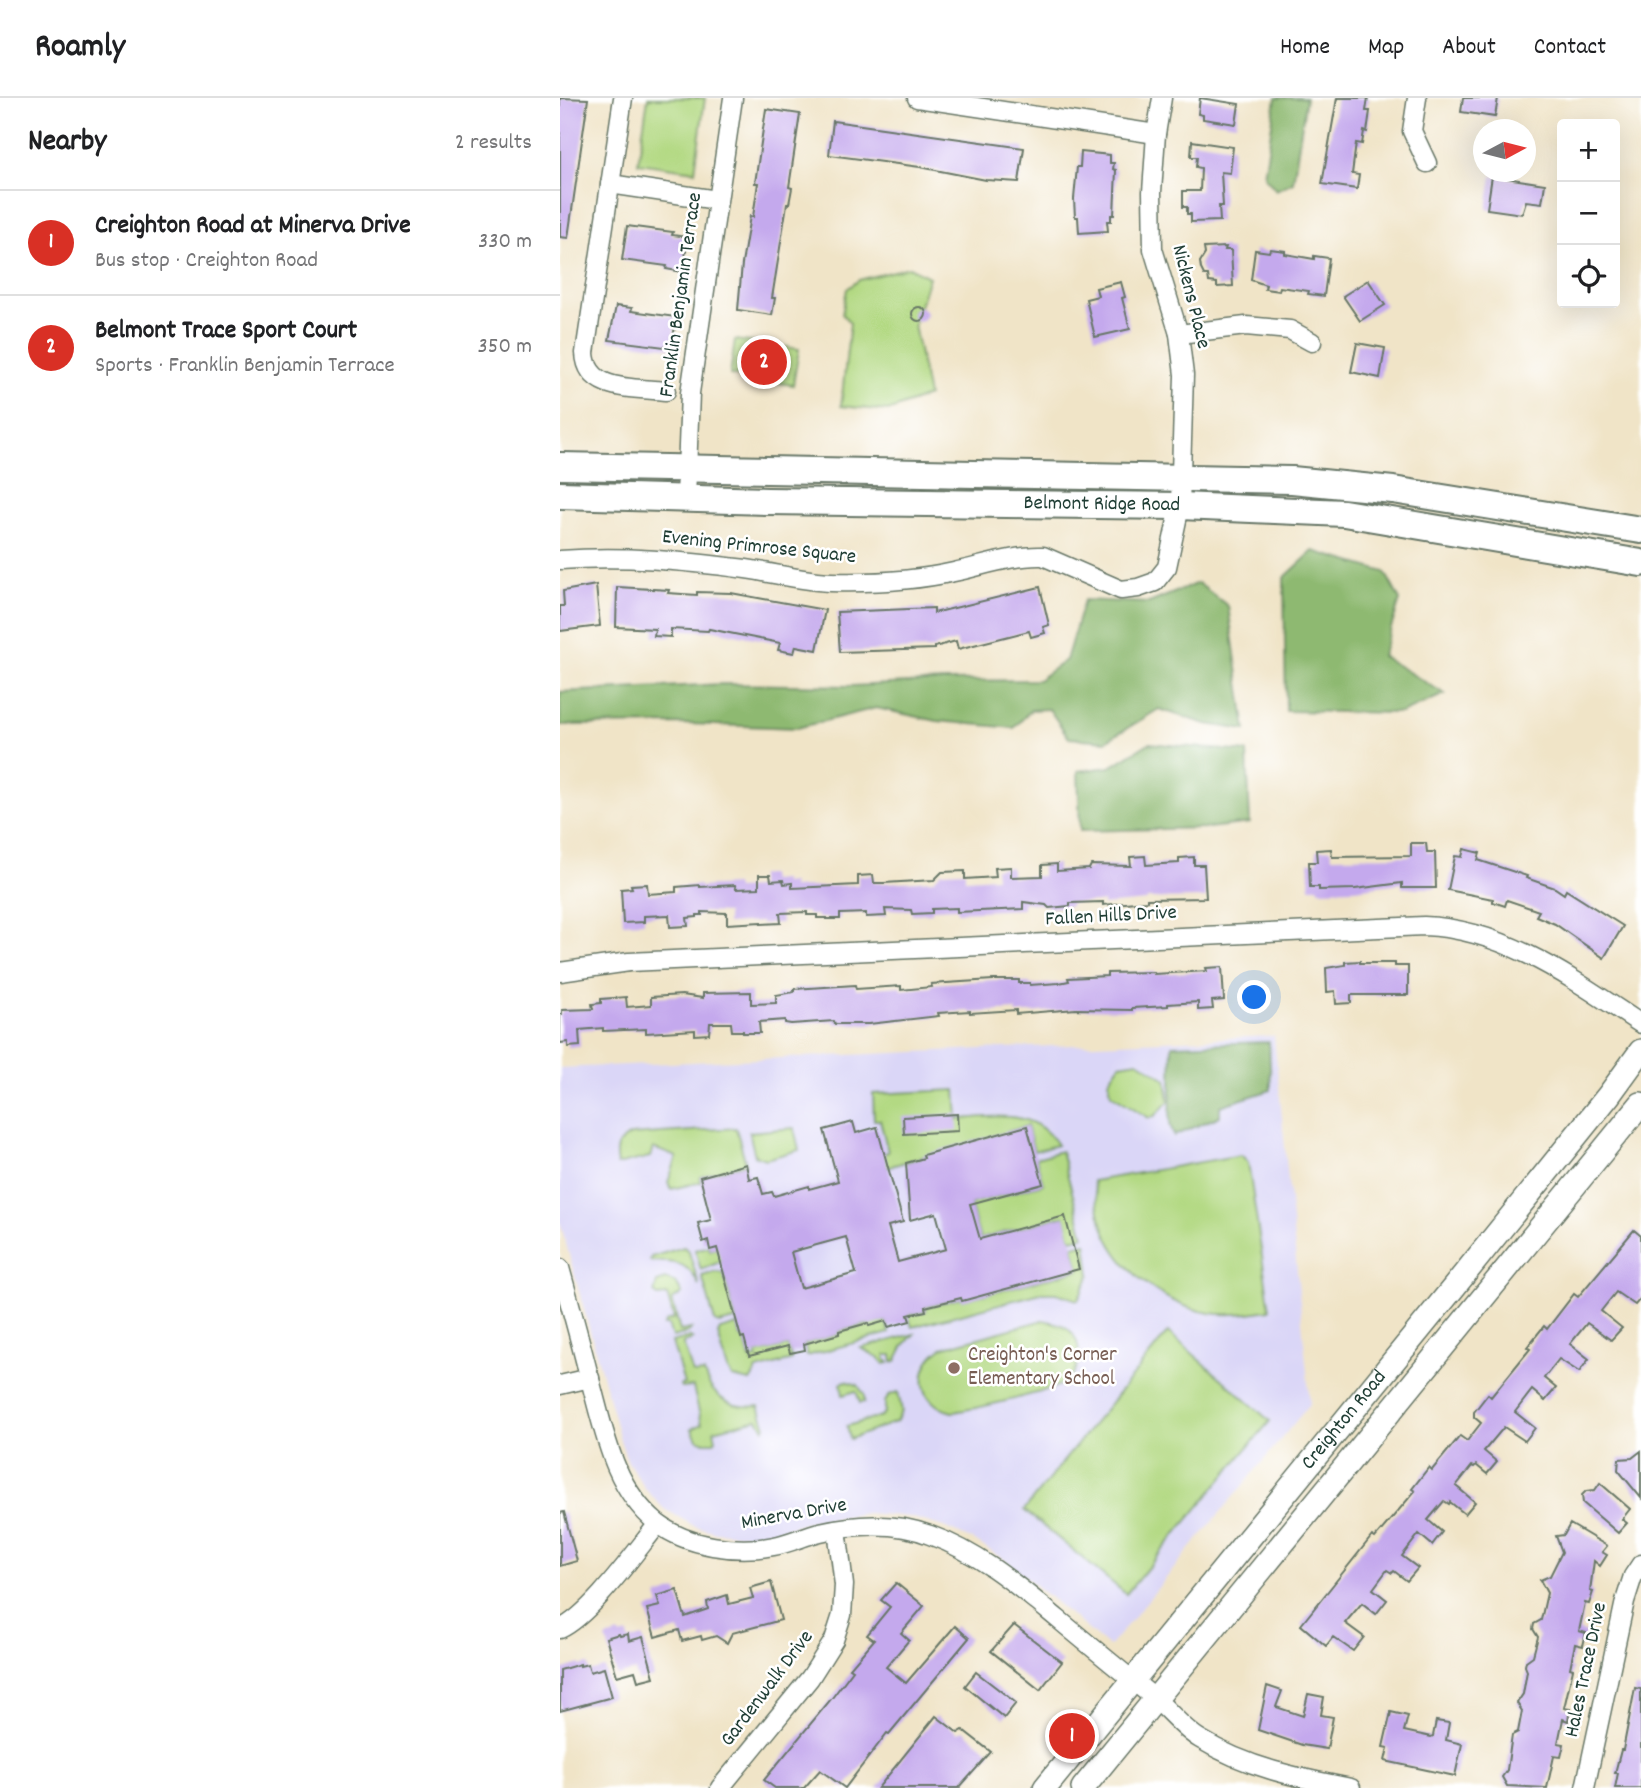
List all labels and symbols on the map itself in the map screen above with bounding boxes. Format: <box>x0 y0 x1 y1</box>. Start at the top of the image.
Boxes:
north arrow <box>1473 119 1536 182</box>
street label: Franklin Benjamin Terrace <box>653 191 711 399</box>
street label: Nickens Place <box>1163 242 1217 352</box>
pin: 2 <box>741 336 787 388</box>
street label: Belmont Ridge Road <box>1023 489 1180 521</box>
street label: Evening Primrose Square <box>660 523 858 573</box>
street label: Fallen Hills Drive <box>1044 899 1178 935</box>
your location <box>1237 980 1271 1014</box>
place label: Creighton's Corner Elementary School <box>968 1341 1117 1395</box>
marker: Creighton's Corner Elementary School <box>946 1360 962 1376</box>
street label: Creighton Road <box>1295 1364 1395 1477</box>
street label: Minerva Drive <box>739 1491 849 1539</box>
street label: Hales Trace Drive <box>1558 1600 1616 1740</box>
street label: Gardenwalk Drive <box>714 1624 822 1754</box>
pin: 1 <box>1049 1710 1095 1762</box>

